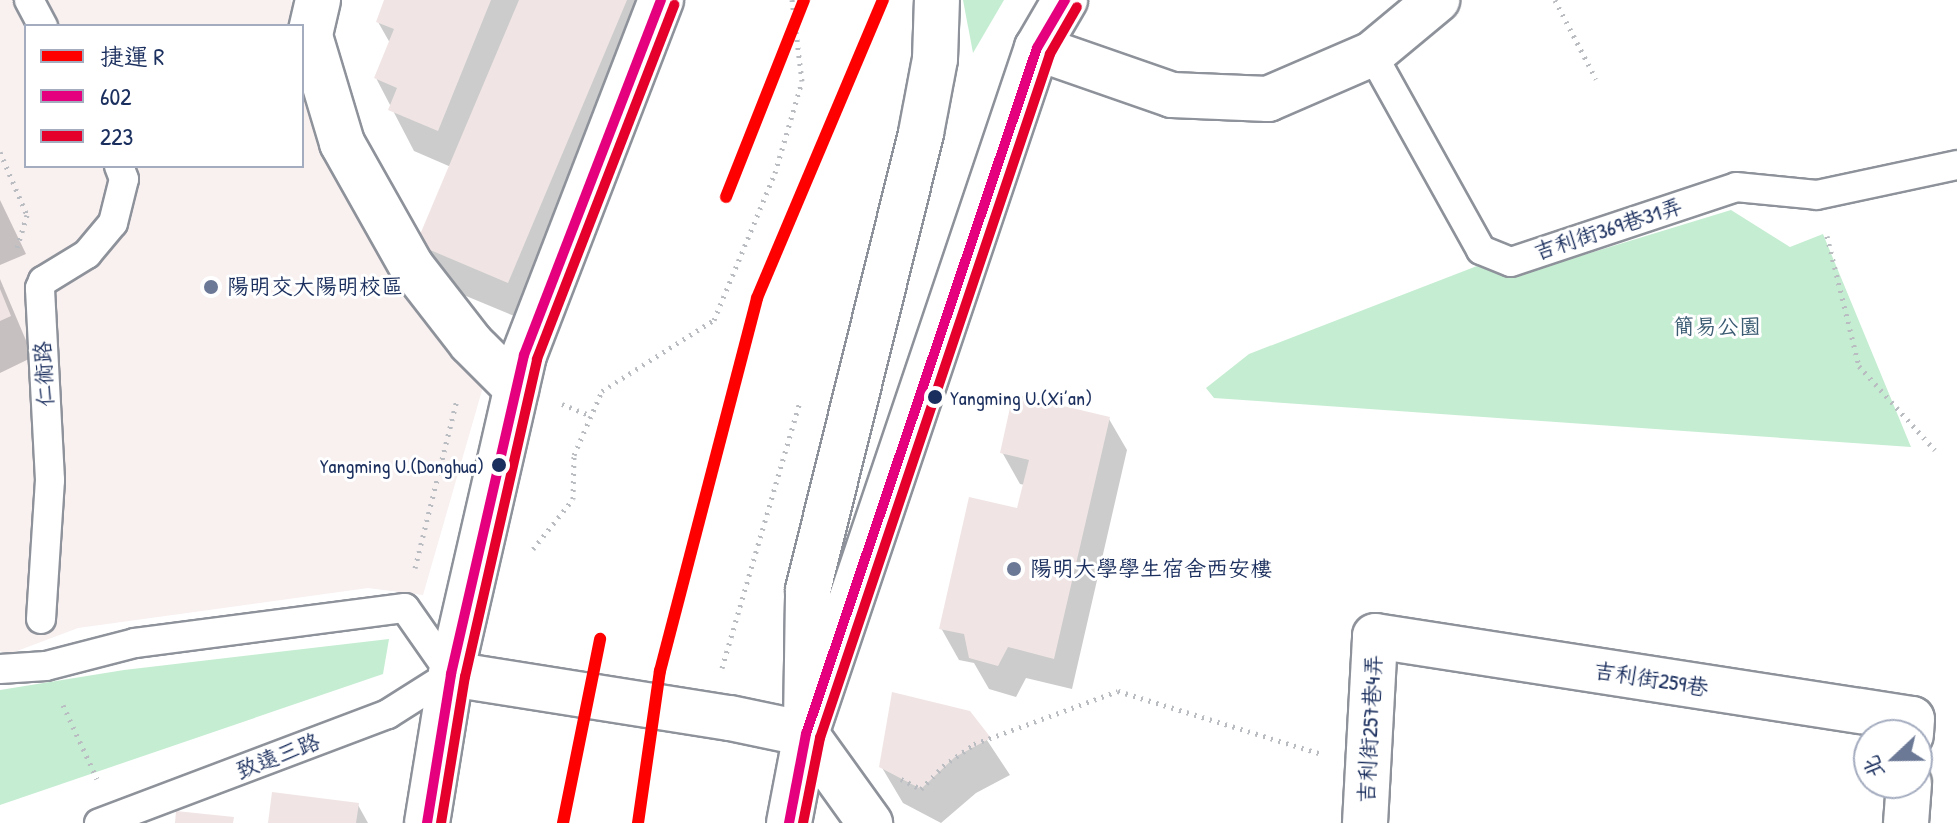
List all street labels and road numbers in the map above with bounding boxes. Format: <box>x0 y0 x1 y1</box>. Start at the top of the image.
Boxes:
street label: 吉利街369巷31弄 <box>1530 193 1686 265</box>
street label: 仁術路 <box>29 340 59 408</box>
street label: 吉利街257巷4弄 <box>1353 654 1387 804</box>
street label: 吉利街259巷 <box>1592 657 1710 701</box>
street label: 致遠三路 <box>232 728 324 784</box>

